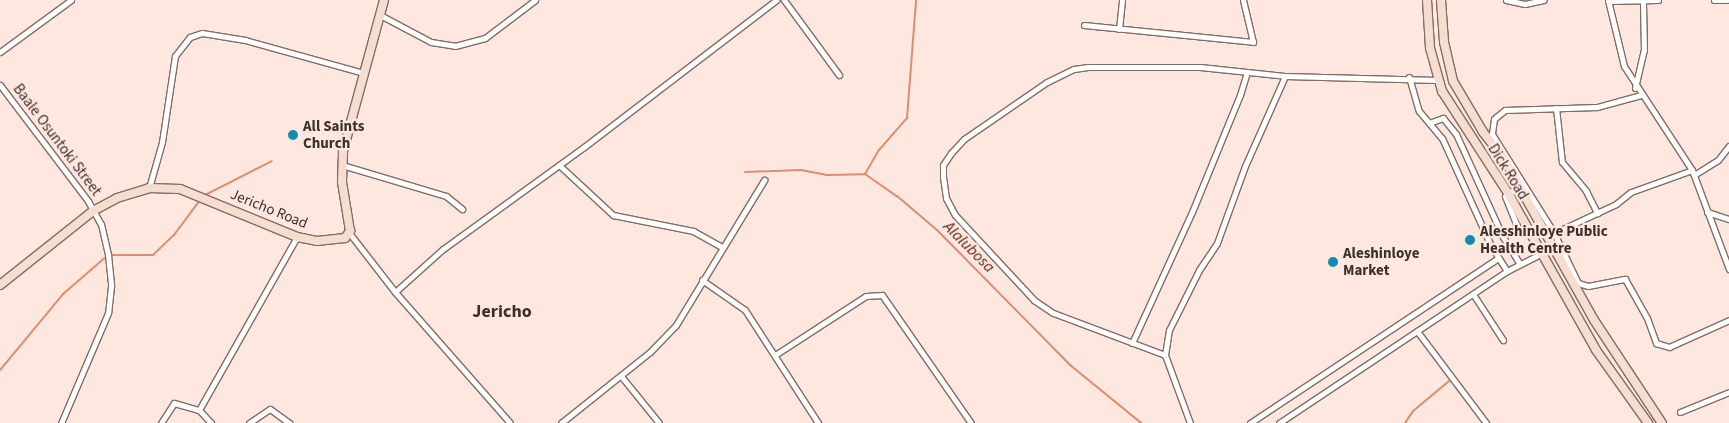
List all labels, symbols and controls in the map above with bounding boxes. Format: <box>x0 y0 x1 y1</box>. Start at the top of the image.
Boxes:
street label: Baale Osuntoki Street <box>9 80 105 200</box>
place label: All Saints Church <box>303 117 364 152</box>
marker: All Saints Church <box>287 129 299 141</box>
street label: Dick Road <box>1484 141 1532 203</box>
street label: Jericho Road <box>228 185 310 233</box>
water label: Alalubosa <box>939 217 999 277</box>
place label: Alesshinloye Public Health Centre <box>1480 222 1608 257</box>
marker: Alesshinloye Public Health Centre <box>1464 234 1476 246</box>
place label: Aleshinloye Market <box>1343 244 1420 279</box>
marker: Aleshinloye Market <box>1327 256 1339 268</box>
district label: Jericho <box>472 301 532 323</box>

